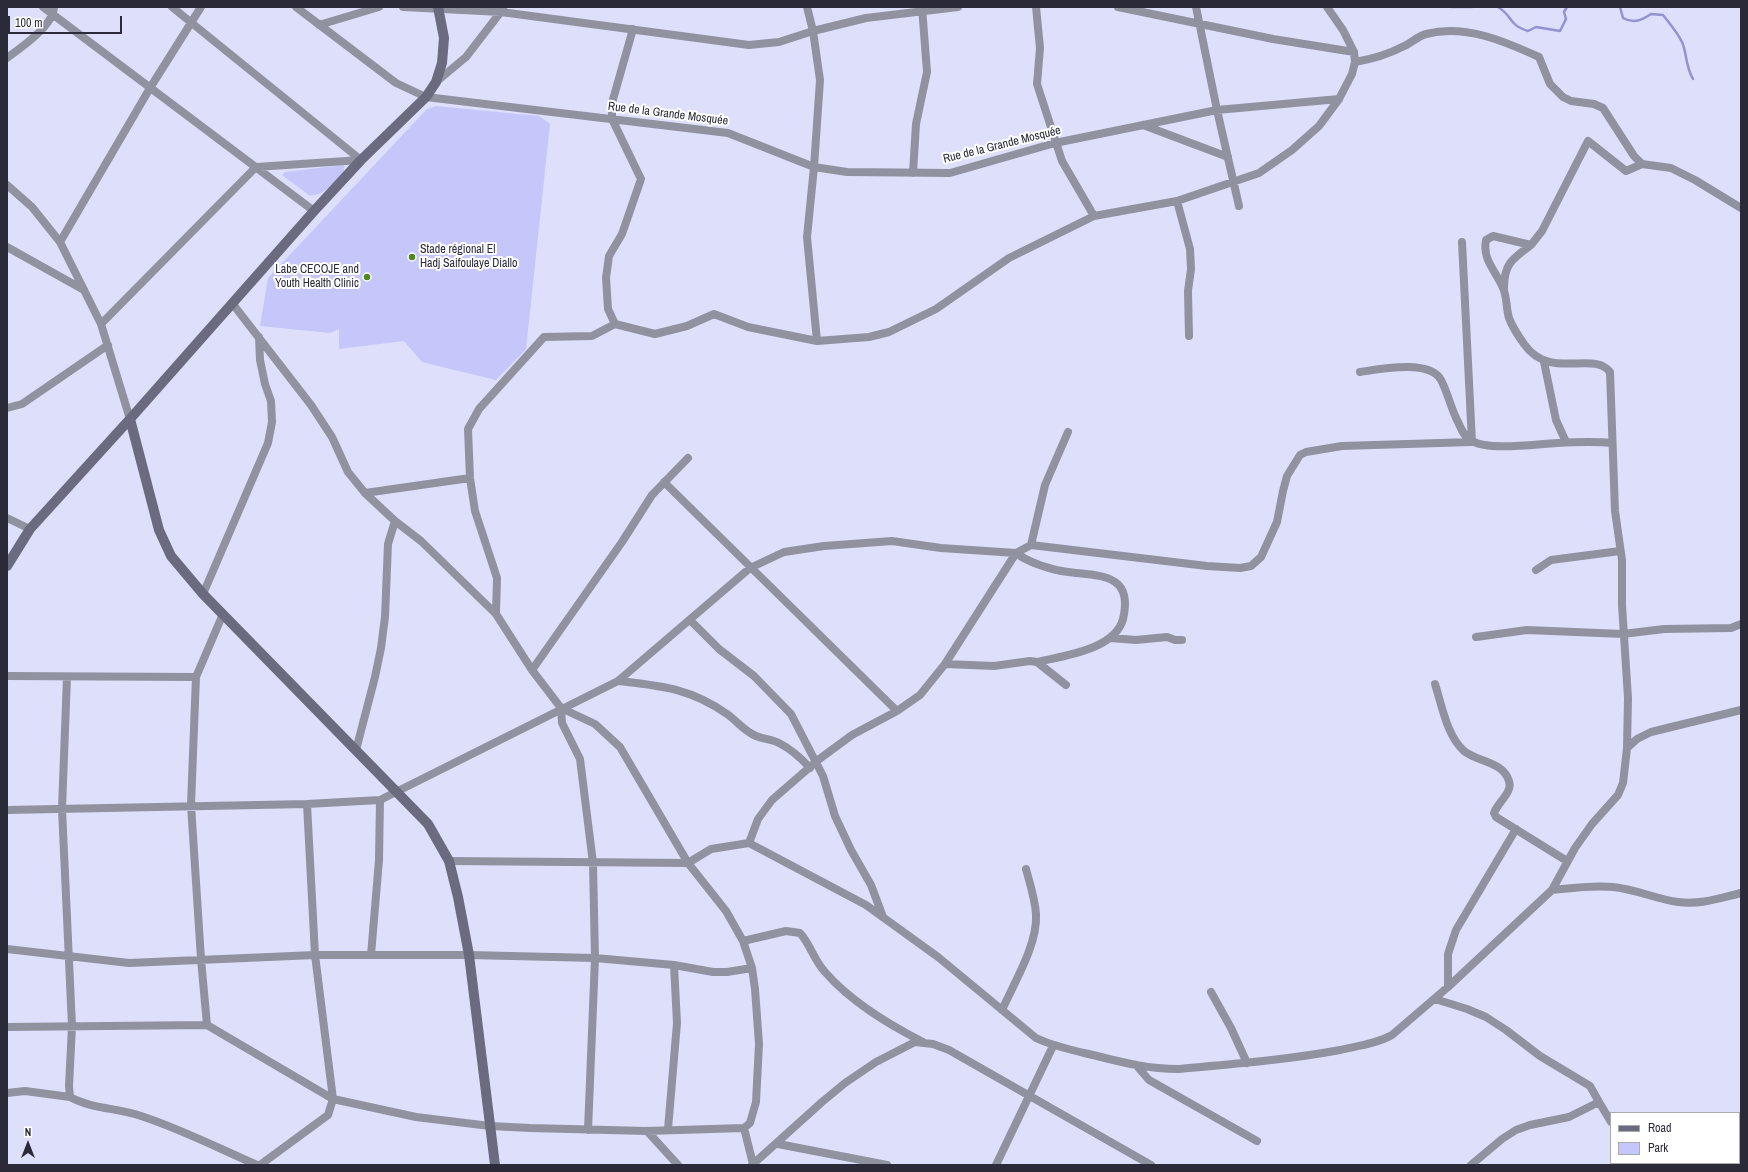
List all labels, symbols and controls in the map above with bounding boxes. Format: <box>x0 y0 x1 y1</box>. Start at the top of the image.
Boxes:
scale bar <box>10 8 124 34</box>
text: 100 m <box>15 15 42 31</box>
street label: Rue de la Grande Mosquée <box>607 99 729 129</box>
street label: Rue de la Grande Mosquée <box>942 123 1062 167</box>
place label: Stade régional El Hadj Saifoulaye Diallo <box>420 243 517 271</box>
marker: Stade régional El Hadj Saifoulaye Diallo <box>407 252 417 262</box>
place label: Labe CECOJE and Youth Health Clinic <box>275 263 359 291</box>
marker: Labe CECOJE and Youth Health Clinic <box>362 272 372 282</box>
legend <box>1610 1112 1740 1164</box>
text: Road <box>1648 1120 1672 1136</box>
north arrow <box>8 1124 48 1164</box>
text: N <box>25 1125 31 1139</box>
text: Park <box>1648 1140 1668 1156</box>

